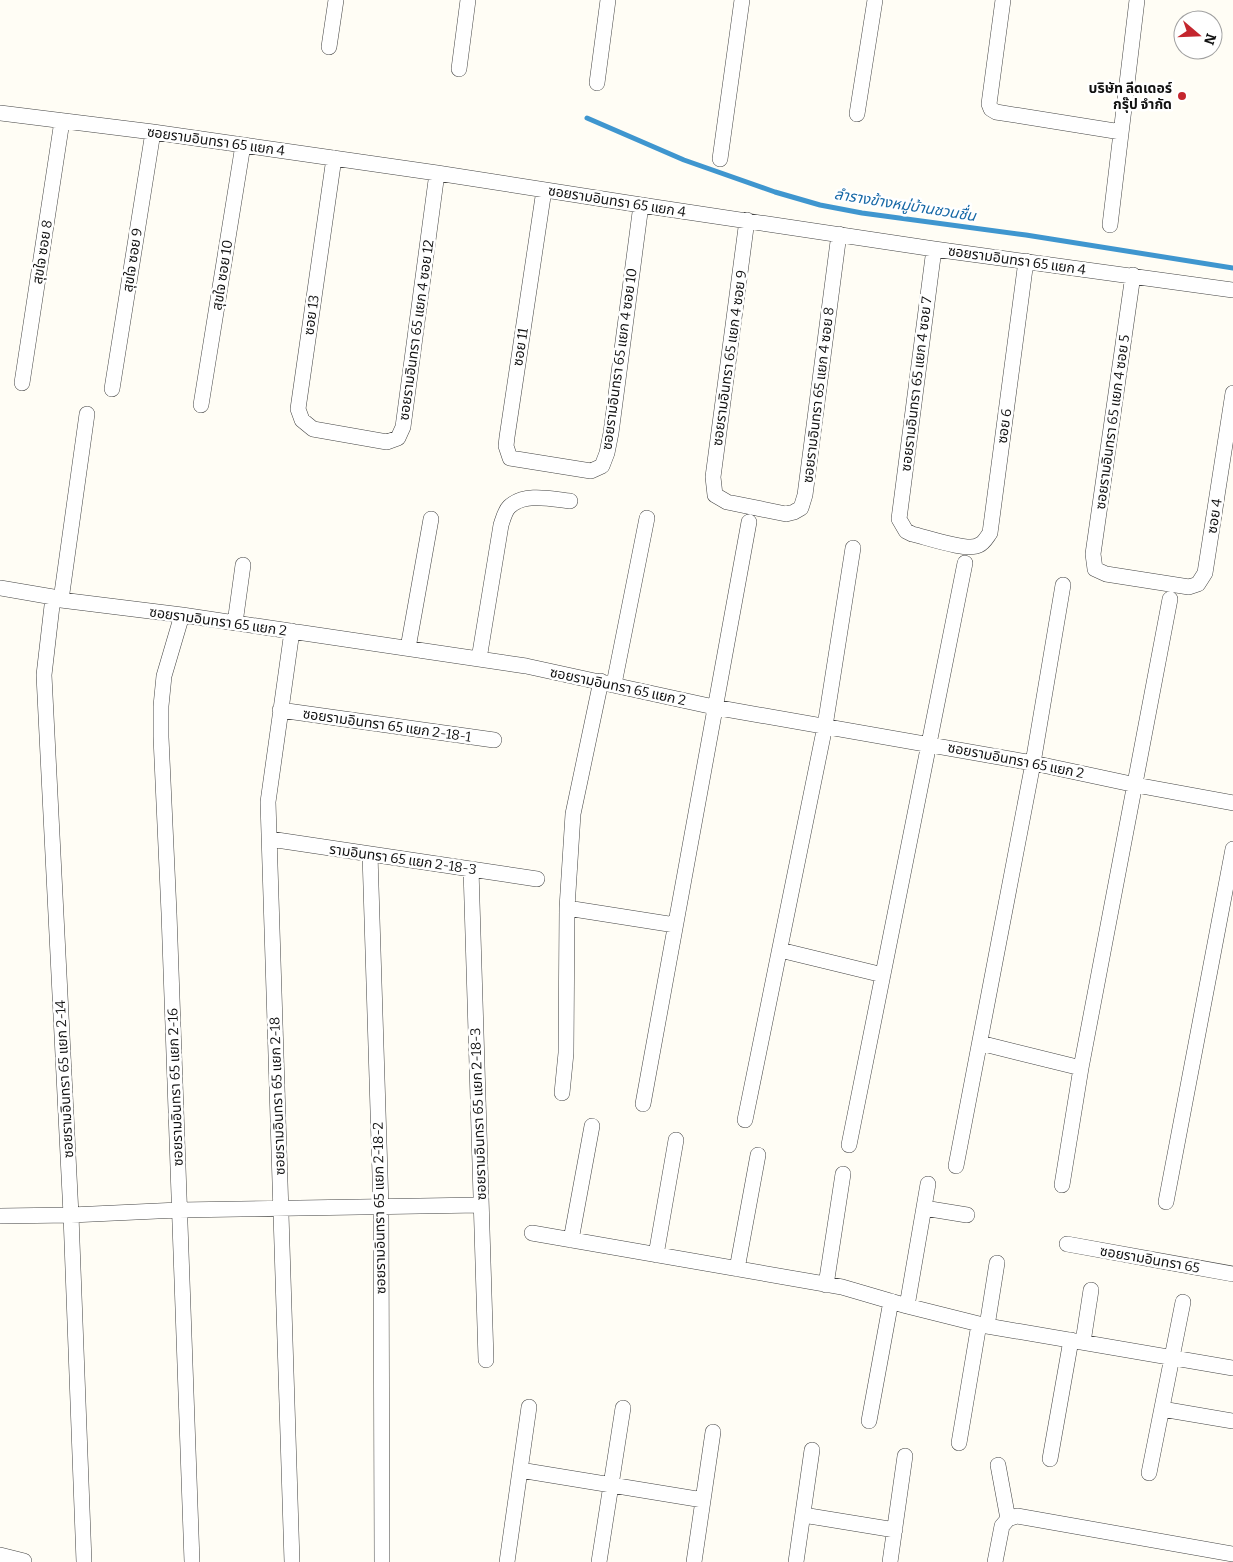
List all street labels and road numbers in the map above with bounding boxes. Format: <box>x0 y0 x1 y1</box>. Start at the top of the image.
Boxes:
street label: ซอยรามอินทรา 65 แยก 4 <box>146 123 286 160</box>
street label: ซอยรามอินทรา 65 แยก 4 <box>547 182 687 221</box>
street label: สุขใจ ซอย 8 <box>29 219 56 285</box>
street label: สุขใจ ซอย 9 <box>119 227 146 293</box>
street label: สุขใจ ซอย 10 <box>209 239 236 312</box>
street label: ซอยรามอินทรา 65 แยก 4 ซอย 12 <box>395 239 438 421</box>
street label: ซอยรามอินทรา 65 แยก 4 <box>947 242 1087 279</box>
street label: ซอยรามอินทรา 65 แยก 4 ซอย 10 <box>598 267 641 451</box>
street label: ซอยรามอินทรา 65 แยก 4 ซอย 9 <box>709 269 750 447</box>
street label: ซอย 13 <box>300 294 323 336</box>
street label: ซอยรามอินทรา 65 แยก 4 ซอย 7 <box>897 296 936 472</box>
street label: ซอยรามอินทรา 65 แยก 4 ซอย 8 <box>799 306 838 484</box>
street label: ซอย 11 <box>509 327 532 367</box>
street label: ซอยรามอินทรา 65 แยก 4 ซอย 5 <box>1092 334 1133 511</box>
street label: ซอย 6 <box>994 407 1015 445</box>
street label: ซอย 4 <box>1203 497 1226 535</box>
street label: ซอยรามอินทรา 65 แยก 2 <box>148 603 288 640</box>
street label: ซอยรามอินทรา 65 แยก 2 <box>548 664 687 709</box>
street label: ซอยรามอินทรา 65 แยก 2-18-1 <box>302 705 473 746</box>
street label: ซอยรามอินทรา 65 แยก 2 <box>946 739 1086 782</box>
street label: รามอินทรา 65 แยก 2-18-3 <box>328 841 478 878</box>
street label: ซอยรามอินทรา 65 แยก 2-14 <box>52 999 77 1158</box>
street label: ซอยรามอินทรา 65 แยก 2-16 <box>164 1008 187 1166</box>
street label: ซอยรามอินทรา 65 แยก 2-18 <box>266 1016 289 1175</box>
street label: ซอยรามอินทรา 65 แยก 2-18-3 <box>467 1027 490 1201</box>
street label: ซอยรามอินทรา 65 แยก 2-18-2 <box>369 1122 390 1294</box>
street label: ซอยรามอินทรา 65 <box>1099 1242 1201 1277</box>

